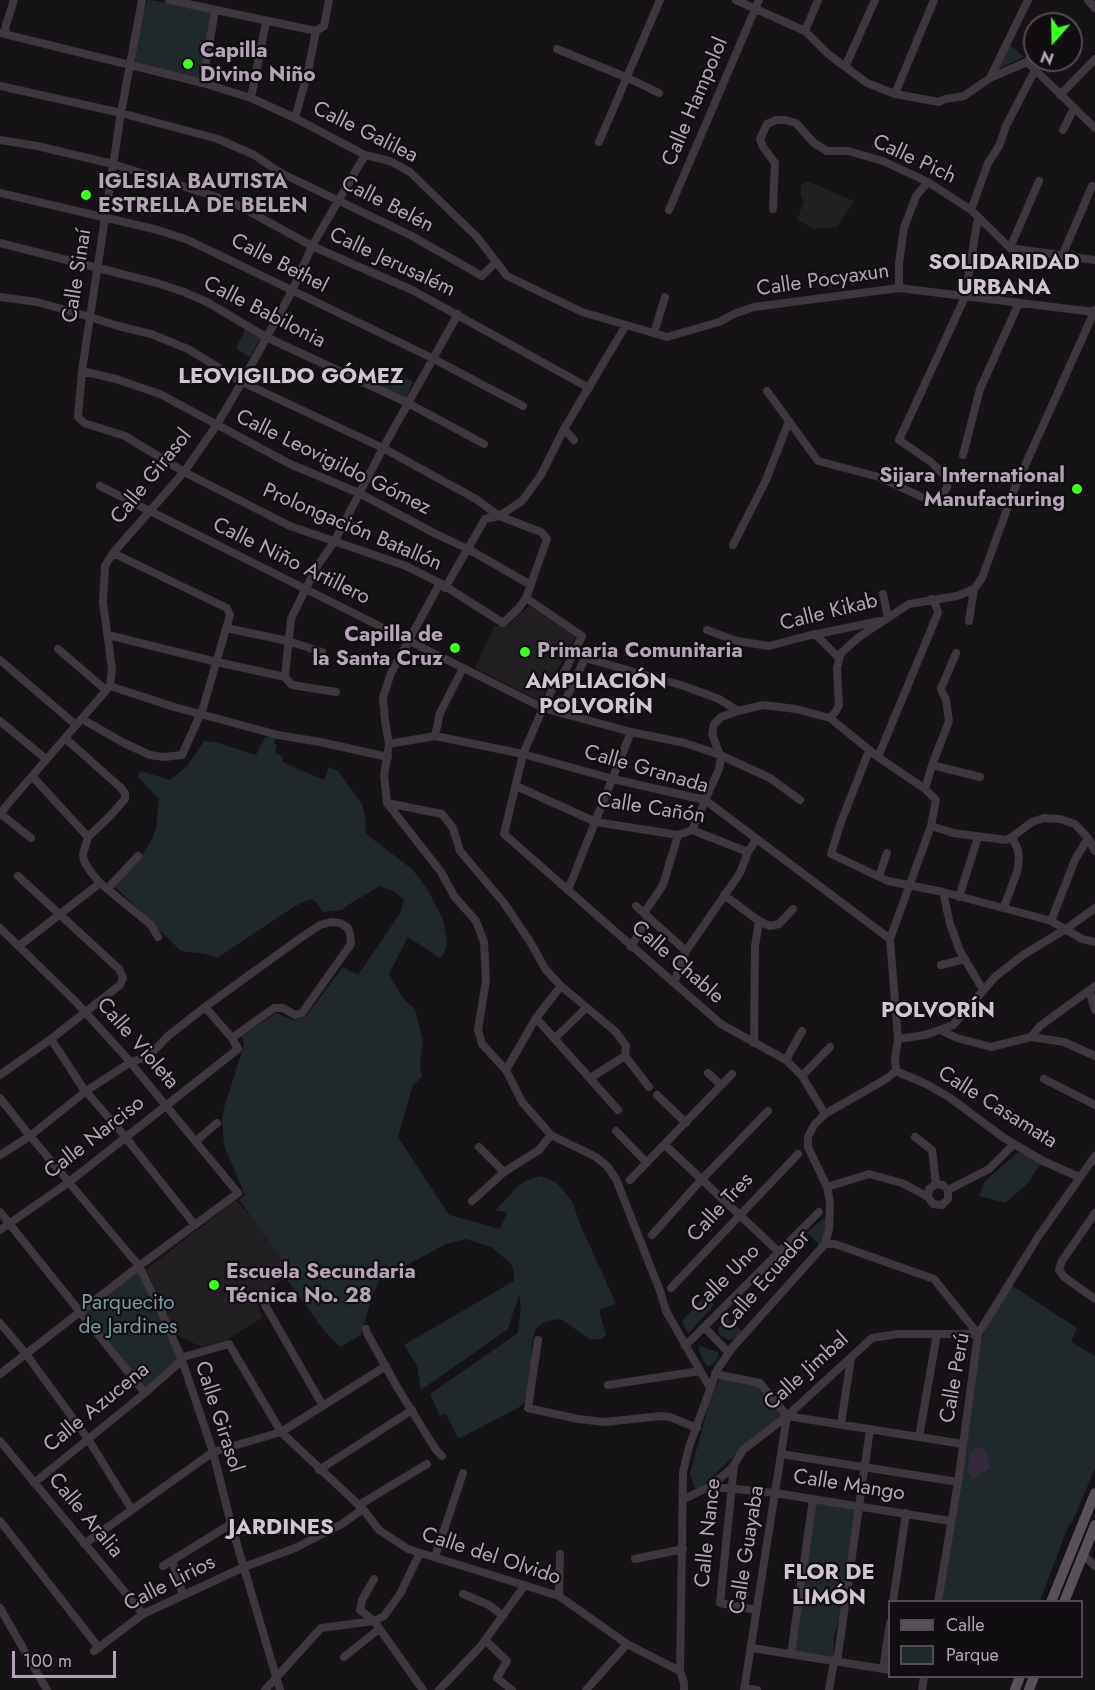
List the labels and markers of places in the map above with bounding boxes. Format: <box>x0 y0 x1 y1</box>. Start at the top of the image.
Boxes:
place label: Capilla Divino Niño <box>200 39 316 89</box>
marker: Capilla Divino Niño <box>181 57 195 71</box>
place label: IGLESIA BAUTISTA ESTRELLA DE BELEN <box>98 170 308 220</box>
marker: IGLESIA BAUTISTA ESTRELLA DE BELEN <box>79 188 93 202</box>
place label: Sijara International Manufacturing <box>879 464 1065 514</box>
marker: Sijara International Manufacturing <box>1070 482 1084 496</box>
place label: Capilla de la Santa Cruz <box>313 623 443 673</box>
place label: Primaria Comunitaria <box>537 639 743 665</box>
marker: Capilla de la Santa Cruz <box>448 641 462 655</box>
marker: Primaria Comunitaria <box>518 645 532 659</box>
place label: Escuela Secundaria Técnica No. 28 <box>226 1260 416 1310</box>
marker: Escuela Secundaria Técnica No. 28 <box>207 1278 221 1292</box>

